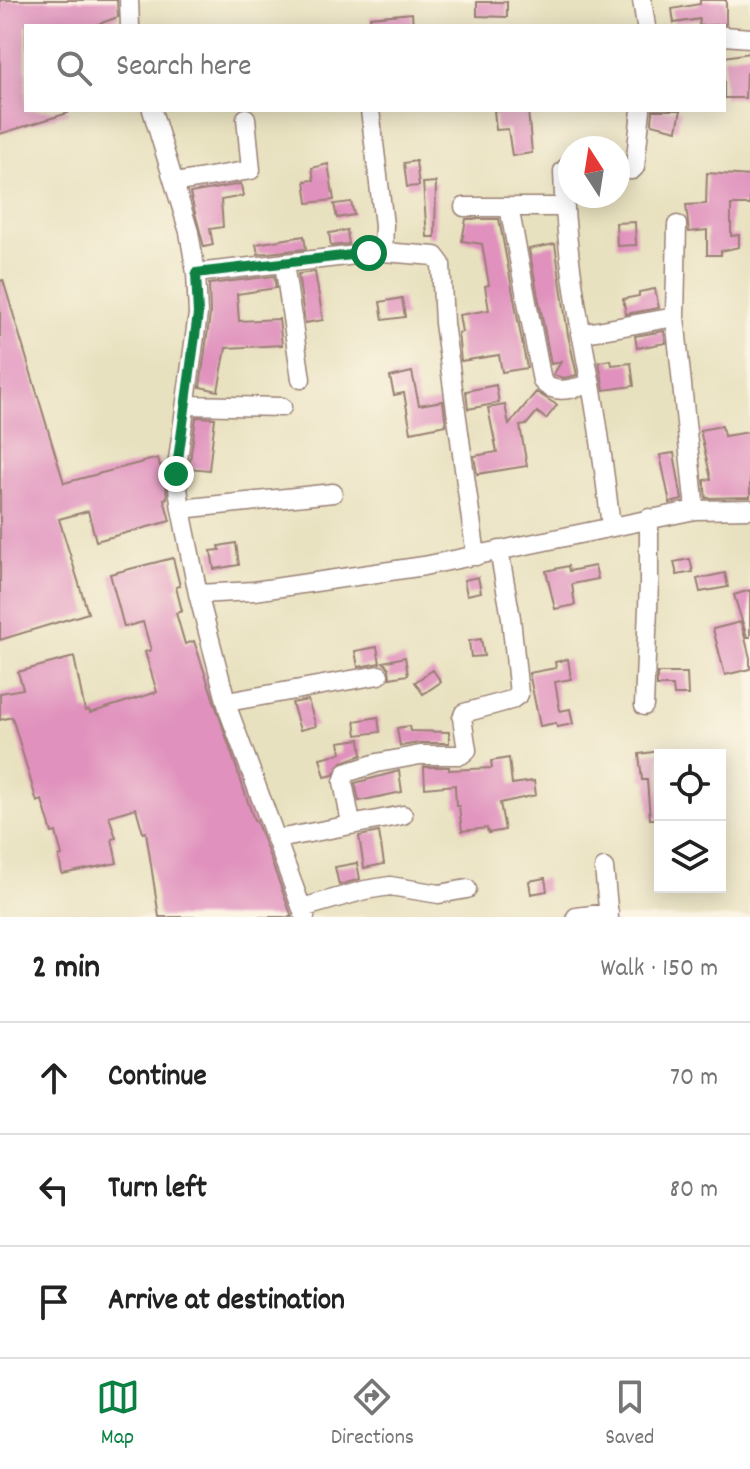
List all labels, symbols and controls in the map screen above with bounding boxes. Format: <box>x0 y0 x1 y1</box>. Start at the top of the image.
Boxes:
search box <box>24 24 726 112</box>
icon: search <box>52 46 96 90</box>
text: Search here <box>116 47 252 90</box>
north arrow <box>558 136 630 208</box>
route start <box>351 235 387 271</box>
route end <box>158 456 194 492</box>
map controls <box>654 749 726 893</box>
button: locate <box>654 749 726 821</box>
button: layers <box>654 821 726 893</box>
text: 2 min <box>32 945 100 994</box>
text: Walk · 150 m <box>600 951 718 988</box>
icon: ahead <box>32 1056 76 1100</box>
text: Continue <box>108 1057 207 1100</box>
text: 70 m <box>670 1060 718 1097</box>
icon: left <box>32 1168 76 1212</box>
text: Turn left <box>108 1169 207 1212</box>
text: 80 m <box>670 1172 718 1209</box>
icon: arrive <box>32 1280 76 1324</box>
text: Arrive at destination <box>108 1281 345 1324</box>
tab: Map <box>96 1375 140 1454</box>
tab: Directions <box>331 1375 414 1454</box>
tab: Saved <box>605 1375 654 1454</box>

